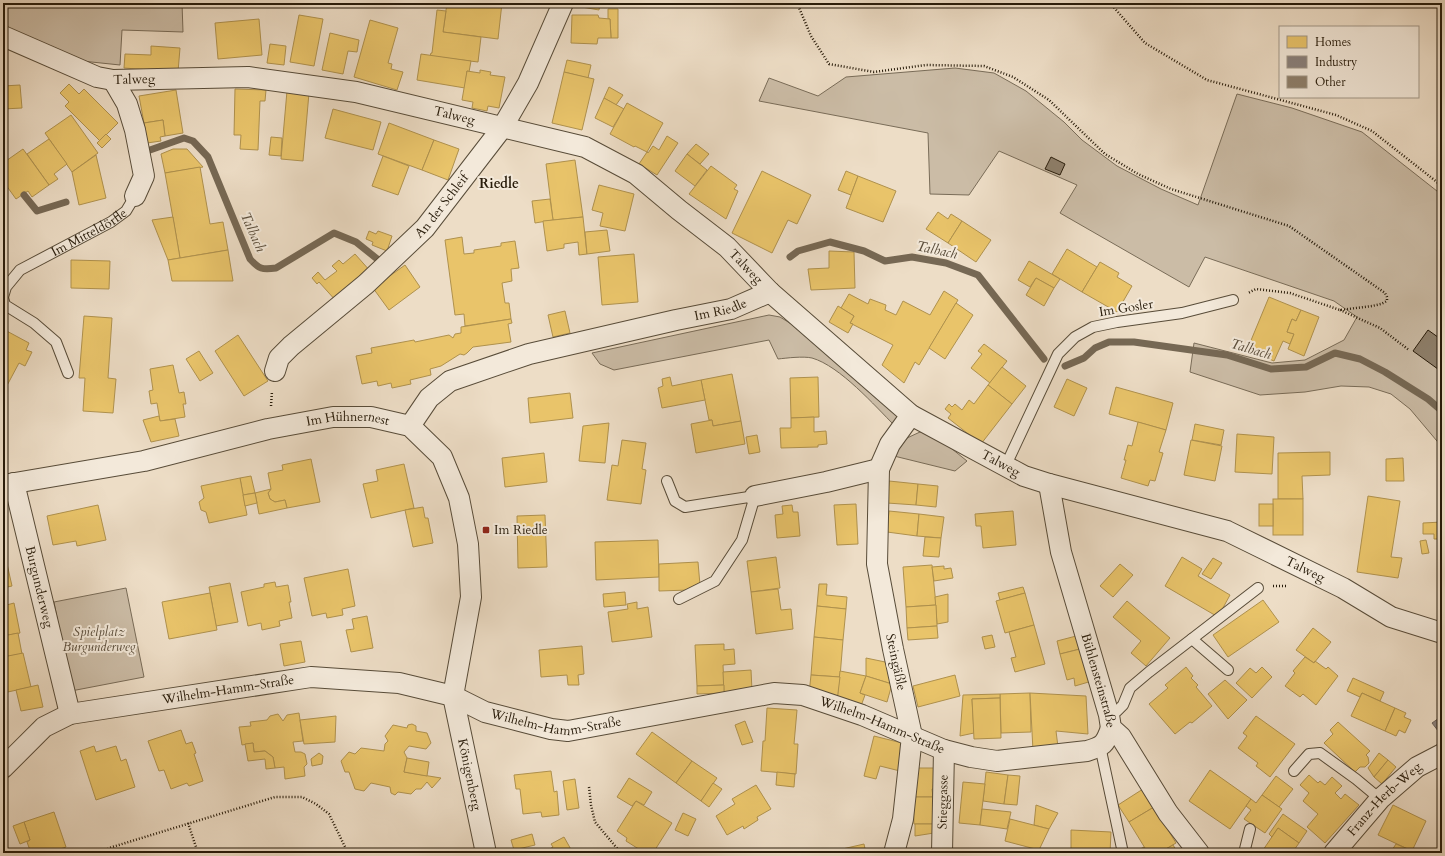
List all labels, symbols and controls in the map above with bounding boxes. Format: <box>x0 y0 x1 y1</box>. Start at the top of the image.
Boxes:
legend <box>1279 26 1419 98</box>
text: Homes <box>1315 34 1351 50</box>
text: Industry <box>1315 54 1358 70</box>
street label: Talweg <box>113 70 156 89</box>
text: Other <box>1315 74 1346 90</box>
street label: Talweg <box>432 102 478 129</box>
street label: An der Schleif <box>411 168 474 242</box>
district label: Riedle <box>479 174 519 193</box>
street label: Im Mitteldörfle <box>48 204 131 261</box>
water label: Talbach <box>236 209 270 255</box>
water label: Talbach <box>915 236 960 264</box>
street label: Talweg <box>725 245 767 289</box>
street label: Im Riedle <box>693 294 750 325</box>
street label: Im Gosler <box>1098 295 1155 321</box>
water label: Talbach <box>1228 334 1274 364</box>
street label: Im Hühnernest <box>305 408 391 431</box>
street label: Talweg <box>978 445 1024 482</box>
place label: Im Riedle <box>494 521 548 539</box>
marker: Im Riedle <box>481 525 491 535</box>
street label: Burgunderweg <box>21 544 58 631</box>
street label: Talweg <box>1282 552 1329 587</box>
park label: Spielplatz Burgunderweg <box>63 623 136 656</box>
street label: Bühlensteinstraße <box>1076 631 1120 729</box>
street label: Steingäßle <box>881 632 911 692</box>
street label: Wilhelm-Hamm-Straße <box>160 671 296 709</box>
street label: Wilhelm-Hamm-Straße <box>816 692 948 758</box>
street label: Wilhelm-Hamm-Straße <box>487 704 623 740</box>
street label: Königenberg <box>453 737 486 813</box>
street label: Franz-Herb-Weg <box>1343 757 1426 840</box>
street label: Stieggasse <box>933 774 953 830</box>

